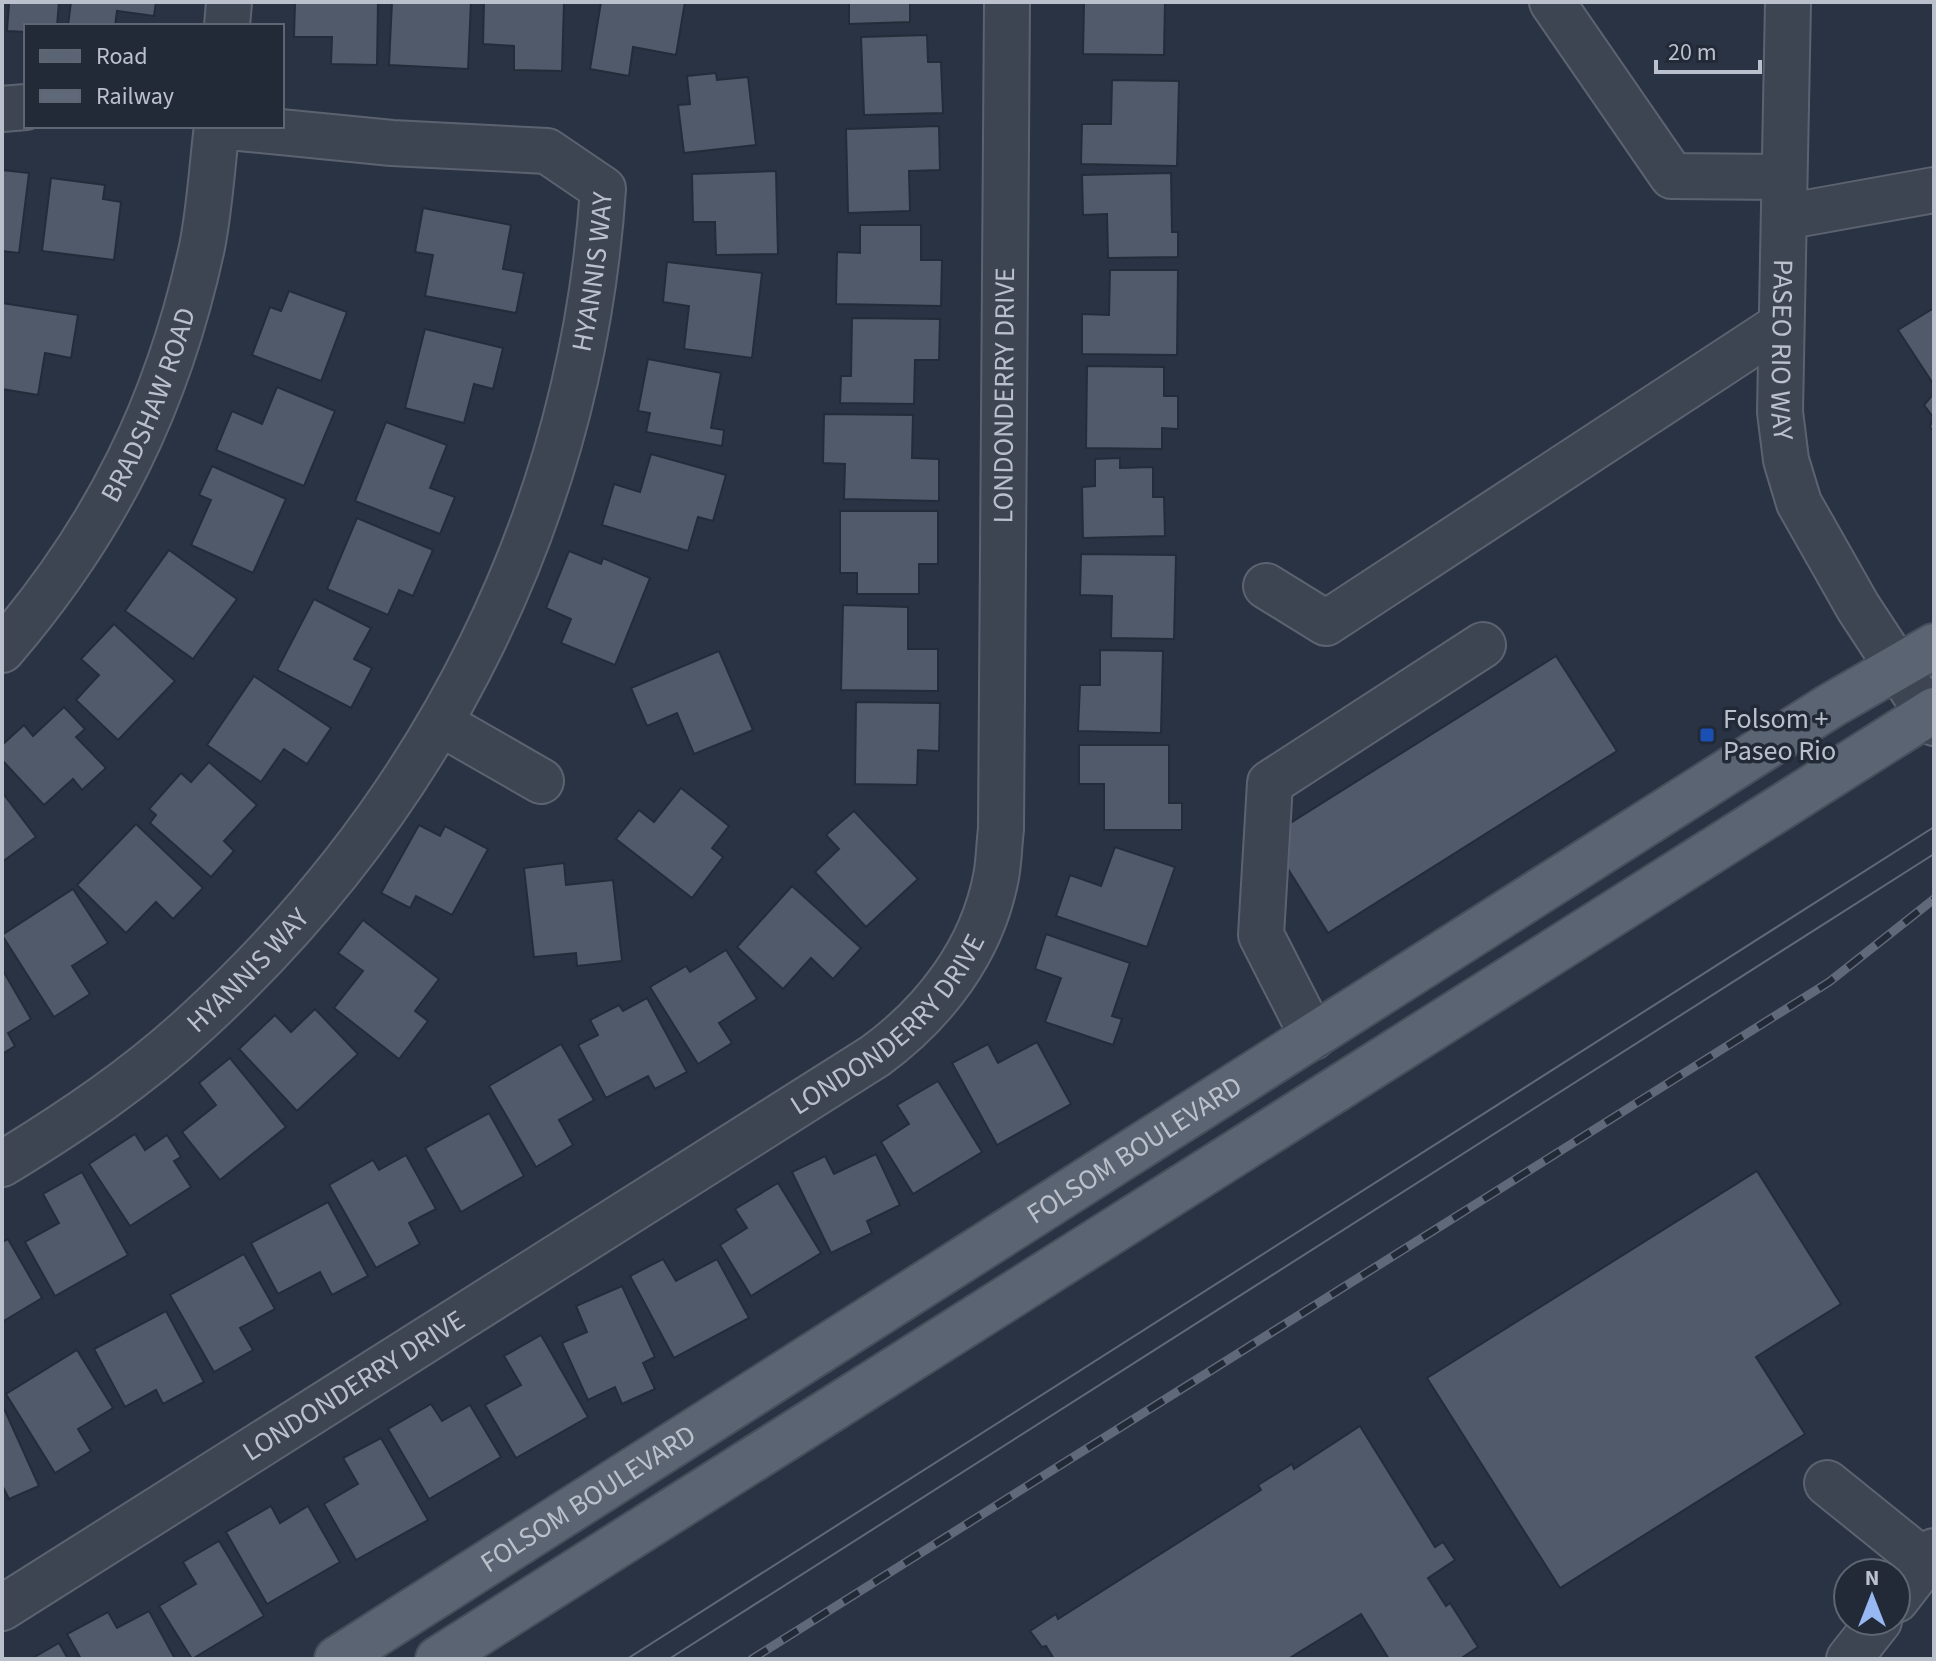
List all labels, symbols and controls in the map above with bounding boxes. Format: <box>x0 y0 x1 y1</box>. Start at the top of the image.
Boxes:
legend <box>24 24 284 128</box>
scale bar <box>1656 24 1760 74</box>
text: 20 m <box>1668 35 1717 70</box>
text: Road <box>96 39 148 74</box>
text: Railway <box>96 79 174 114</box>
street label: HYANNIS WAY <box>562 190 623 355</box>
street label: PASEO RIO WAY <box>1760 259 1803 444</box>
street label: LONDONDERRY DRIVE <box>983 267 1025 524</box>
street label: BRADSHAW ROAD <box>91 303 206 509</box>
place label: Folsom + Paseo Rio <box>1723 699 1836 771</box>
marker: Folsom + Paseo Rio <box>1698 726 1716 744</box>
street label: HYANNIS WAY <box>178 899 319 1042</box>
street label: LONDONDERRY DRIVE <box>782 927 995 1125</box>
street label: FOLSOM BOULEVARD <box>1019 1066 1250 1234</box>
street label: LONDONDERRY DRIVE <box>235 1300 473 1471</box>
street label: FOLSOM BOULEVARD <box>473 1415 704 1582</box>
north arrow <box>1832 1557 1912 1637</box>
text: N <box>1865 1562 1879 1594</box>

